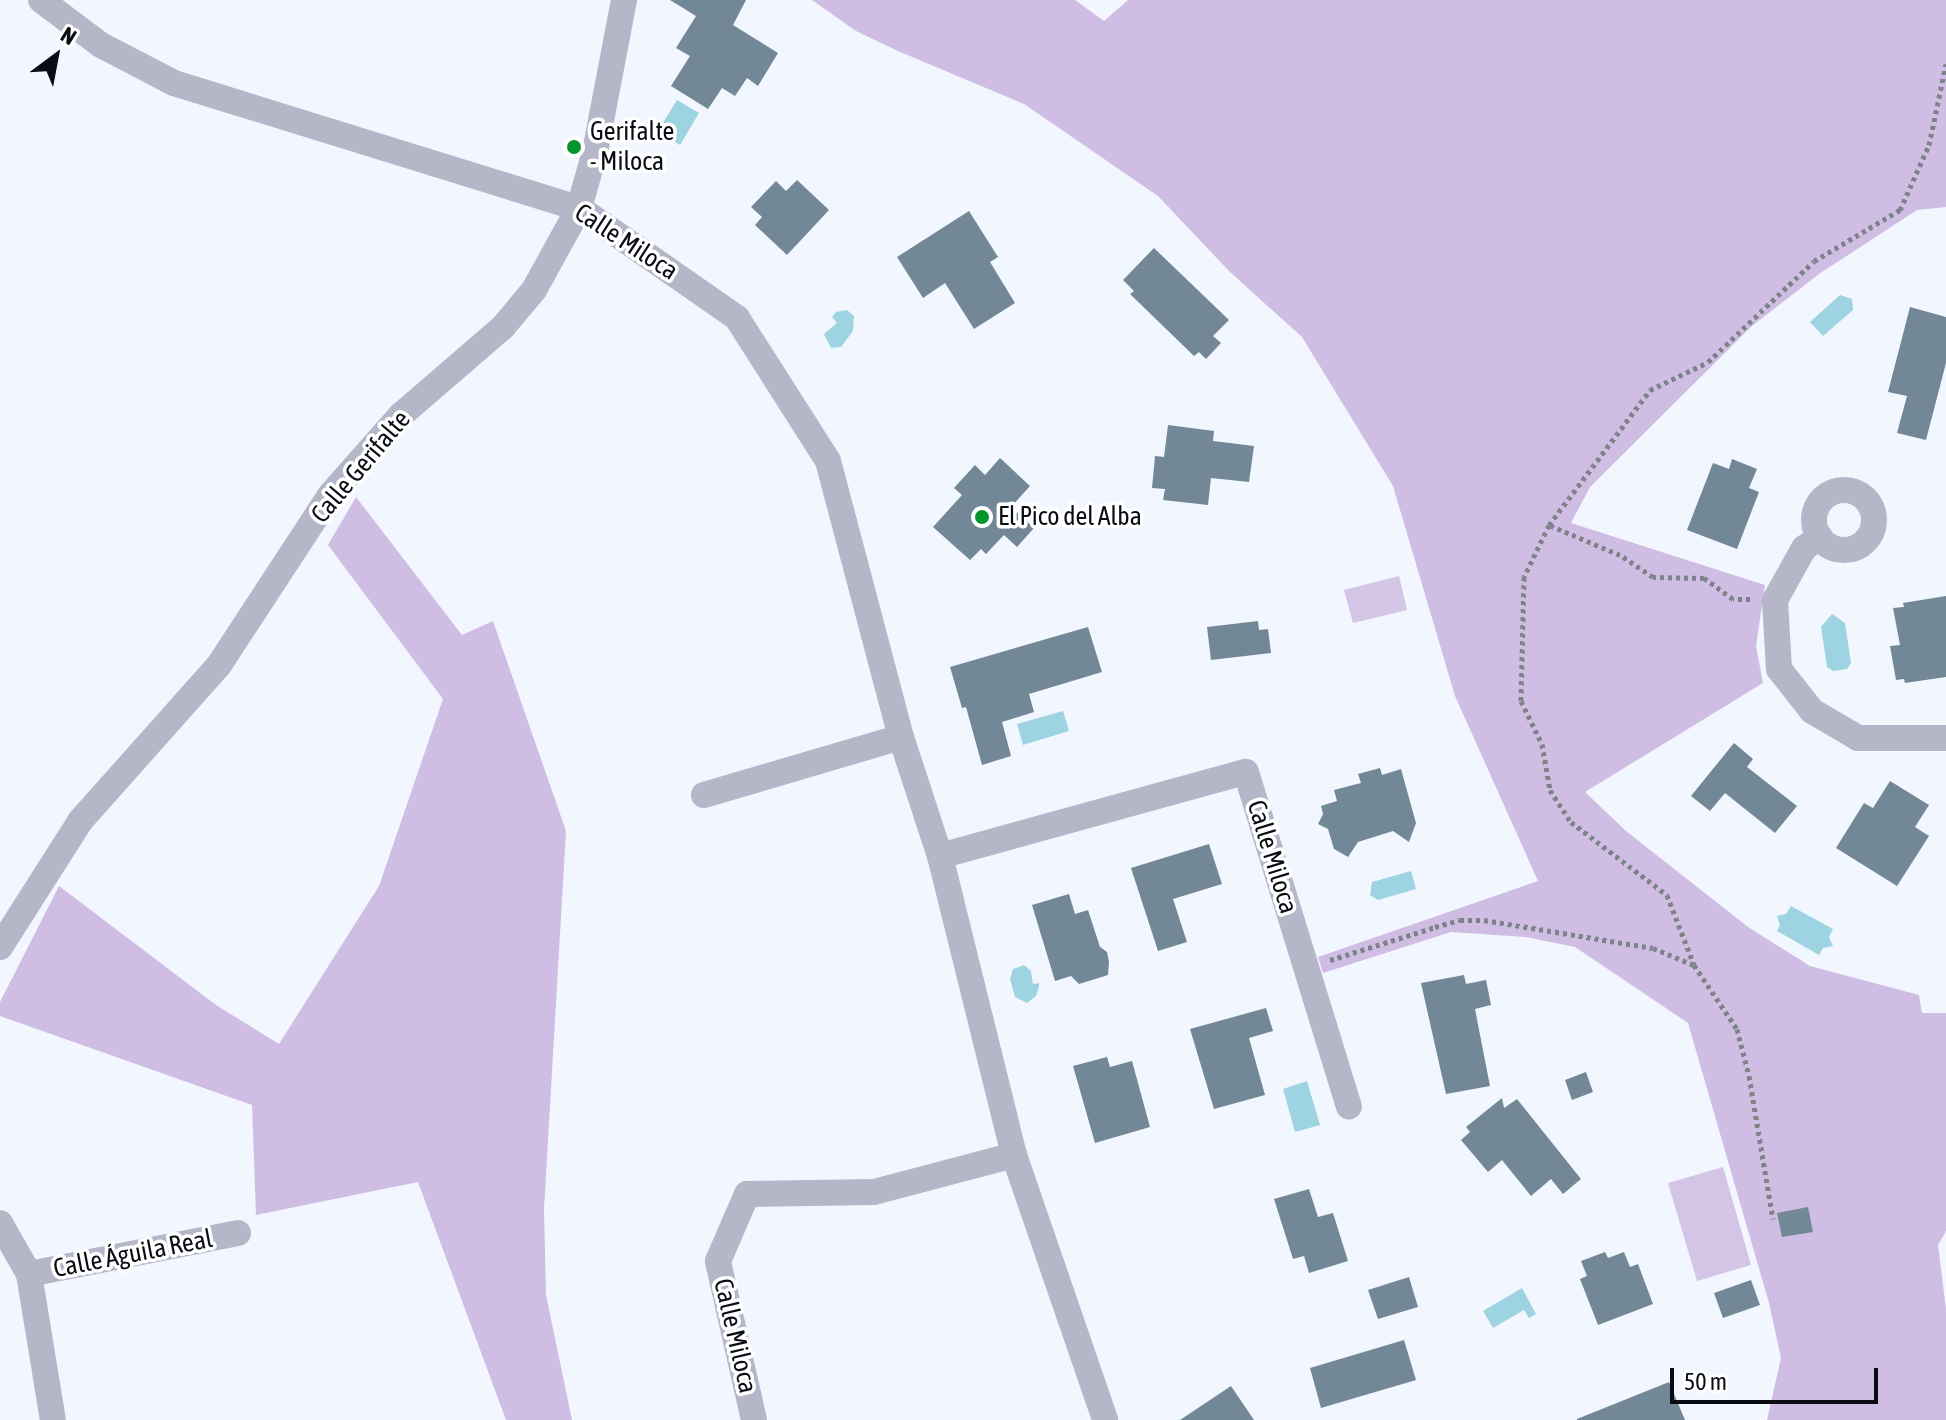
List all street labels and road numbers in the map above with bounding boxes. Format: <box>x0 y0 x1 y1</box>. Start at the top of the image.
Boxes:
street label: Calle Miloca <box>569 197 683 287</box>
street label: Calle Gerifalte <box>305 404 417 530</box>
street label: Calle Miloca <box>1240 797 1304 917</box>
street label: Calle Águila Real <box>51 1223 215 1285</box>
street label: Calle Miloca <box>707 1276 763 1396</box>

